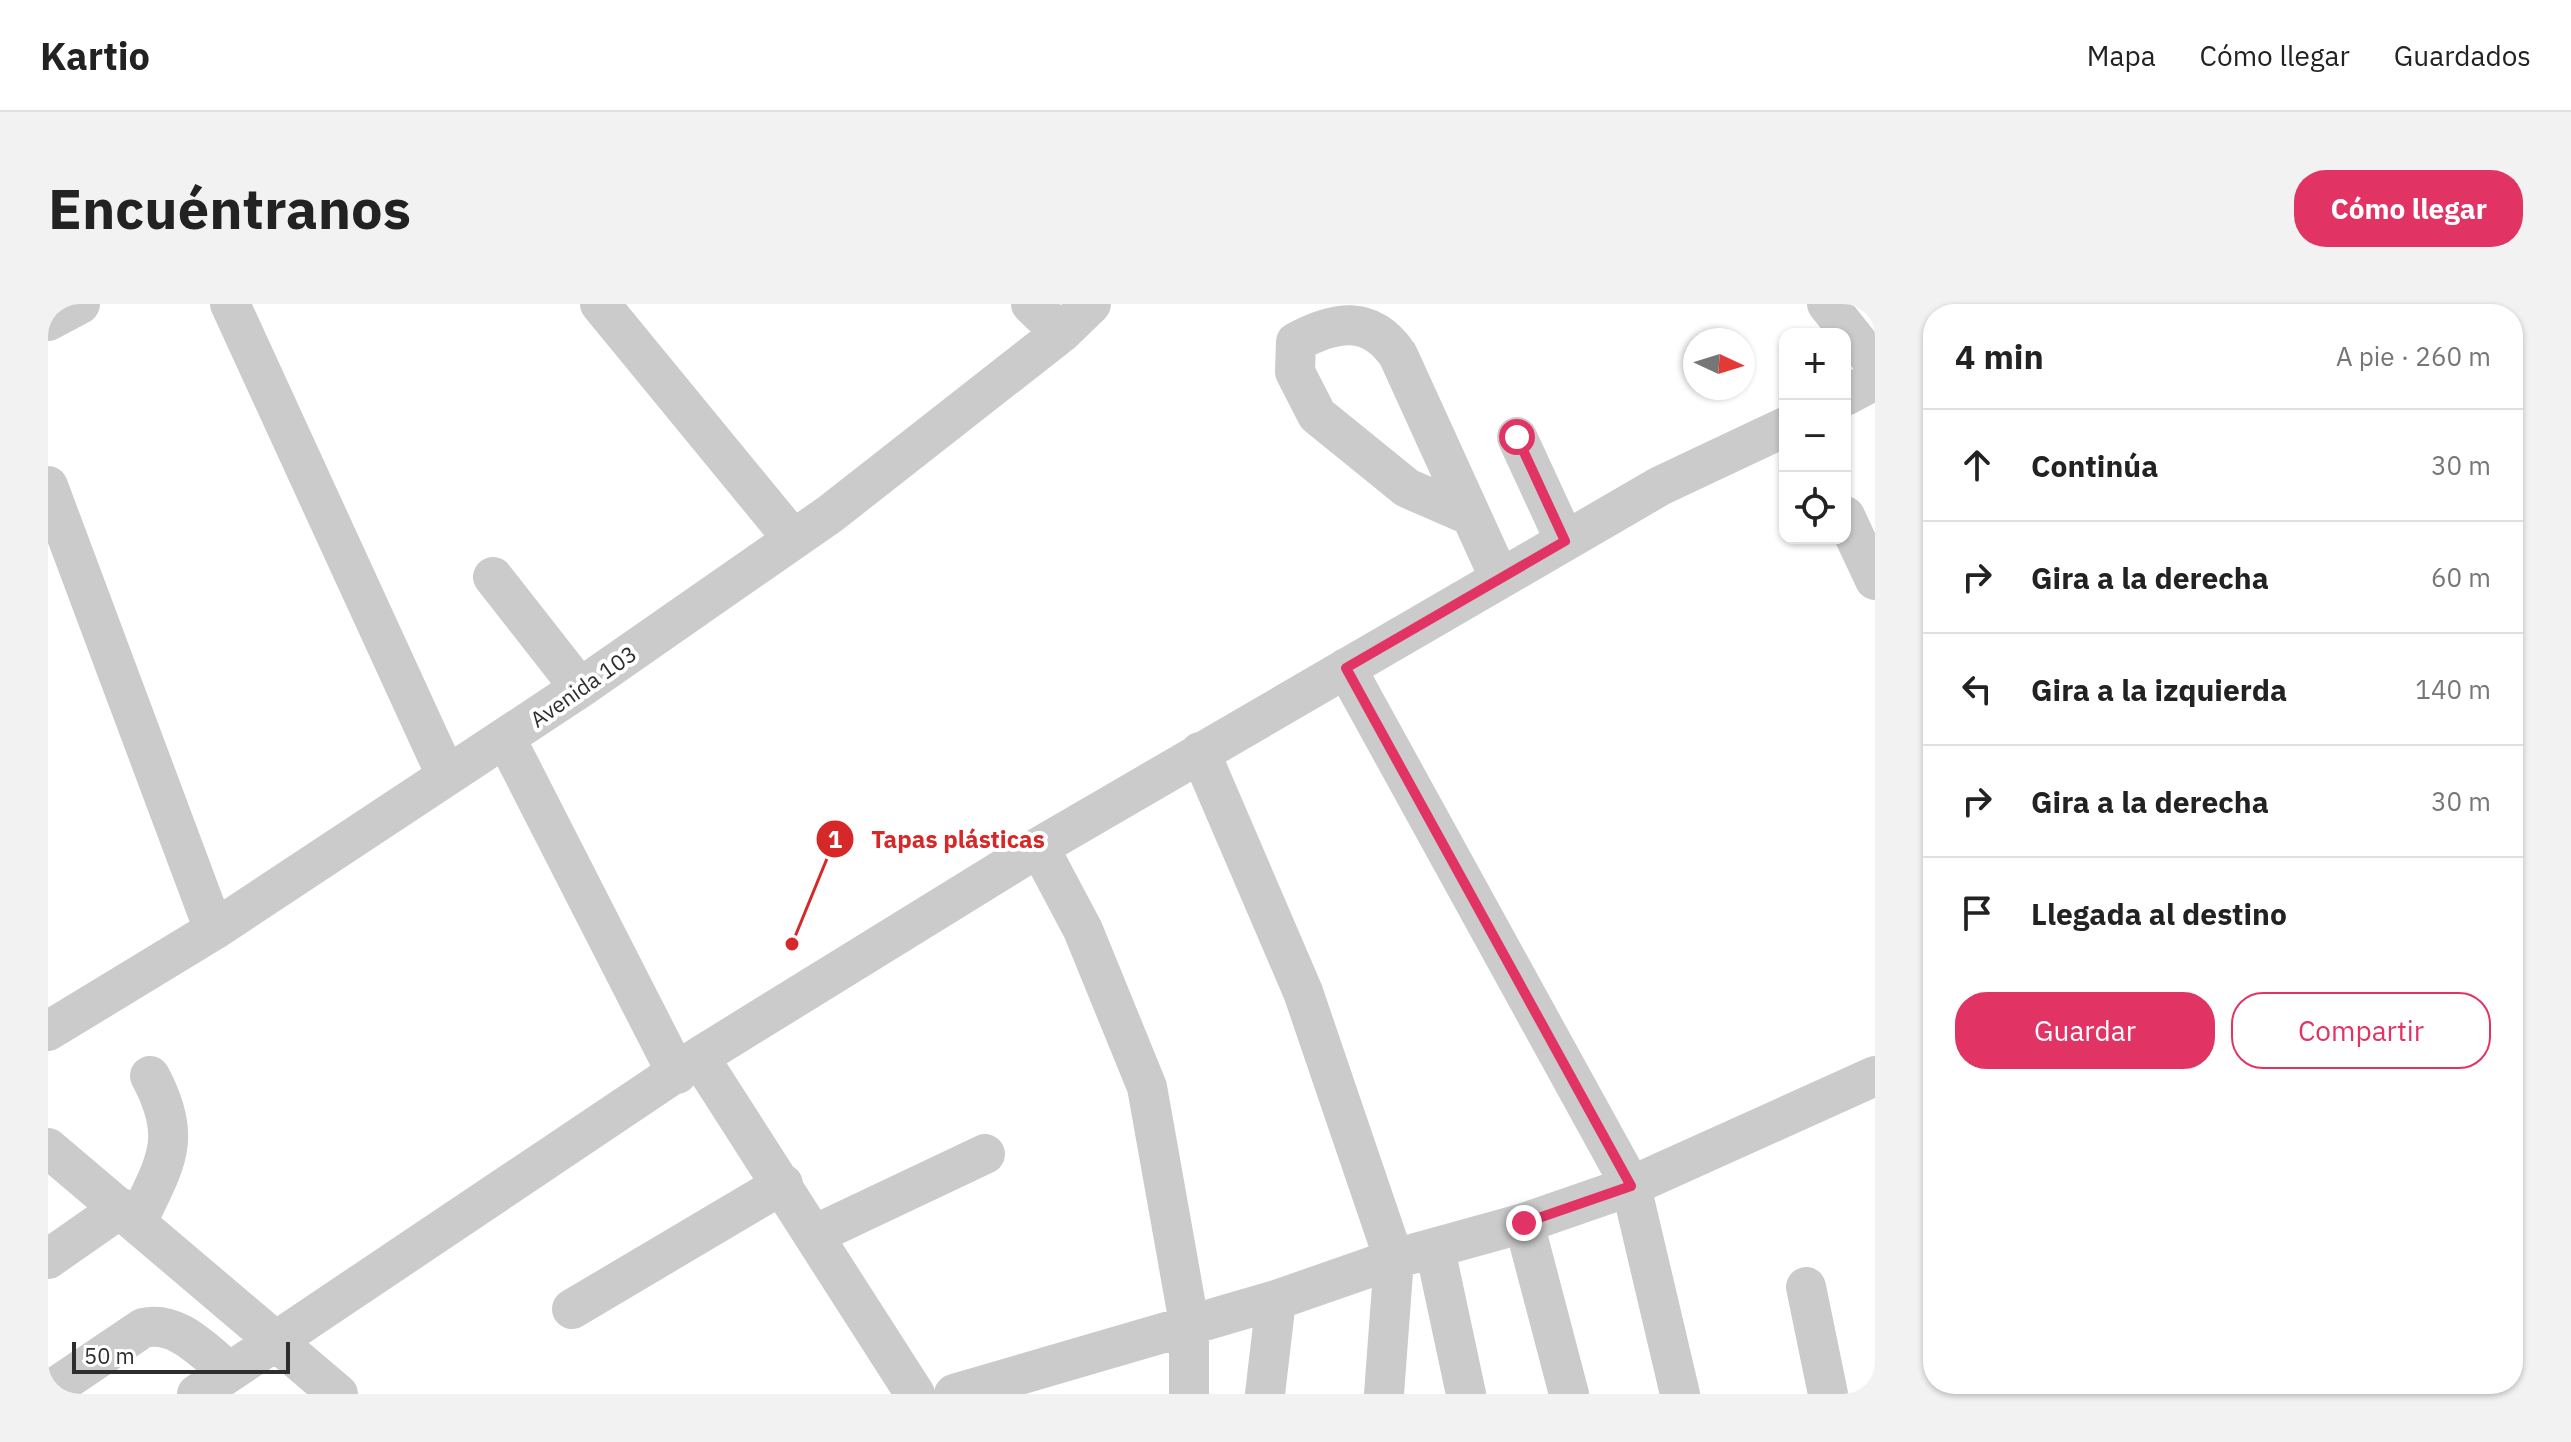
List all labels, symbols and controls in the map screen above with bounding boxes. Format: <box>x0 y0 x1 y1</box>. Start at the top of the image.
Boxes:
text: Kartio <box>40 31 150 80</box>
text: Mapa <box>2087 37 2156 74</box>
text: Cómo llegar <box>2200 37 2350 74</box>
text: Guardados <box>2394 37 2531 74</box>
button: Cómo llegar <box>2294 170 2523 247</box>
text: Encuéntranos <box>48 172 411 244</box>
north arrow <box>1683 328 1755 400</box>
map controls <box>1779 328 1851 544</box>
button: + <box>1779 328 1851 400</box>
text: 4 min <box>1955 334 2044 378</box>
text: A pie · 260 m <box>2336 339 2491 373</box>
button: − <box>1779 400 1851 472</box>
route start <box>1499 419 1535 455</box>
icon: ahead <box>1955 443 1999 487</box>
text: Continúa <box>2031 446 2158 485</box>
text: 30 m <box>2431 448 2491 482</box>
button: locate <box>1779 472 1851 544</box>
icon: right <box>1955 555 1999 599</box>
text: Gira a la derecha <box>2031 558 2269 597</box>
text: 60 m <box>2431 560 2491 594</box>
street label: Avenida 103 <box>524 639 642 733</box>
icon: left <box>1955 667 1999 711</box>
text: Gira a la izquierda <box>2031 670 2287 709</box>
text: 140 m <box>2415 672 2491 706</box>
icon: right <box>1955 779 1999 823</box>
text: Gira a la derecha <box>2031 782 2269 821</box>
text: 30 m <box>2431 784 2491 818</box>
callout: Tapas plásticas <box>815 815 1061 863</box>
text: 1 <box>828 823 842 855</box>
text: Tapas plásticas <box>871 823 1045 855</box>
icon: arrive <box>1955 891 1999 935</box>
text: Llegada al destino <box>2031 894 2287 933</box>
button: Guardar <box>1955 992 2215 1069</box>
button: Compartir <box>2231 992 2491 1069</box>
route end <box>1506 1205 1542 1241</box>
scale bar <box>72 1338 290 1374</box>
text: 50 m <box>84 1341 135 1370</box>

